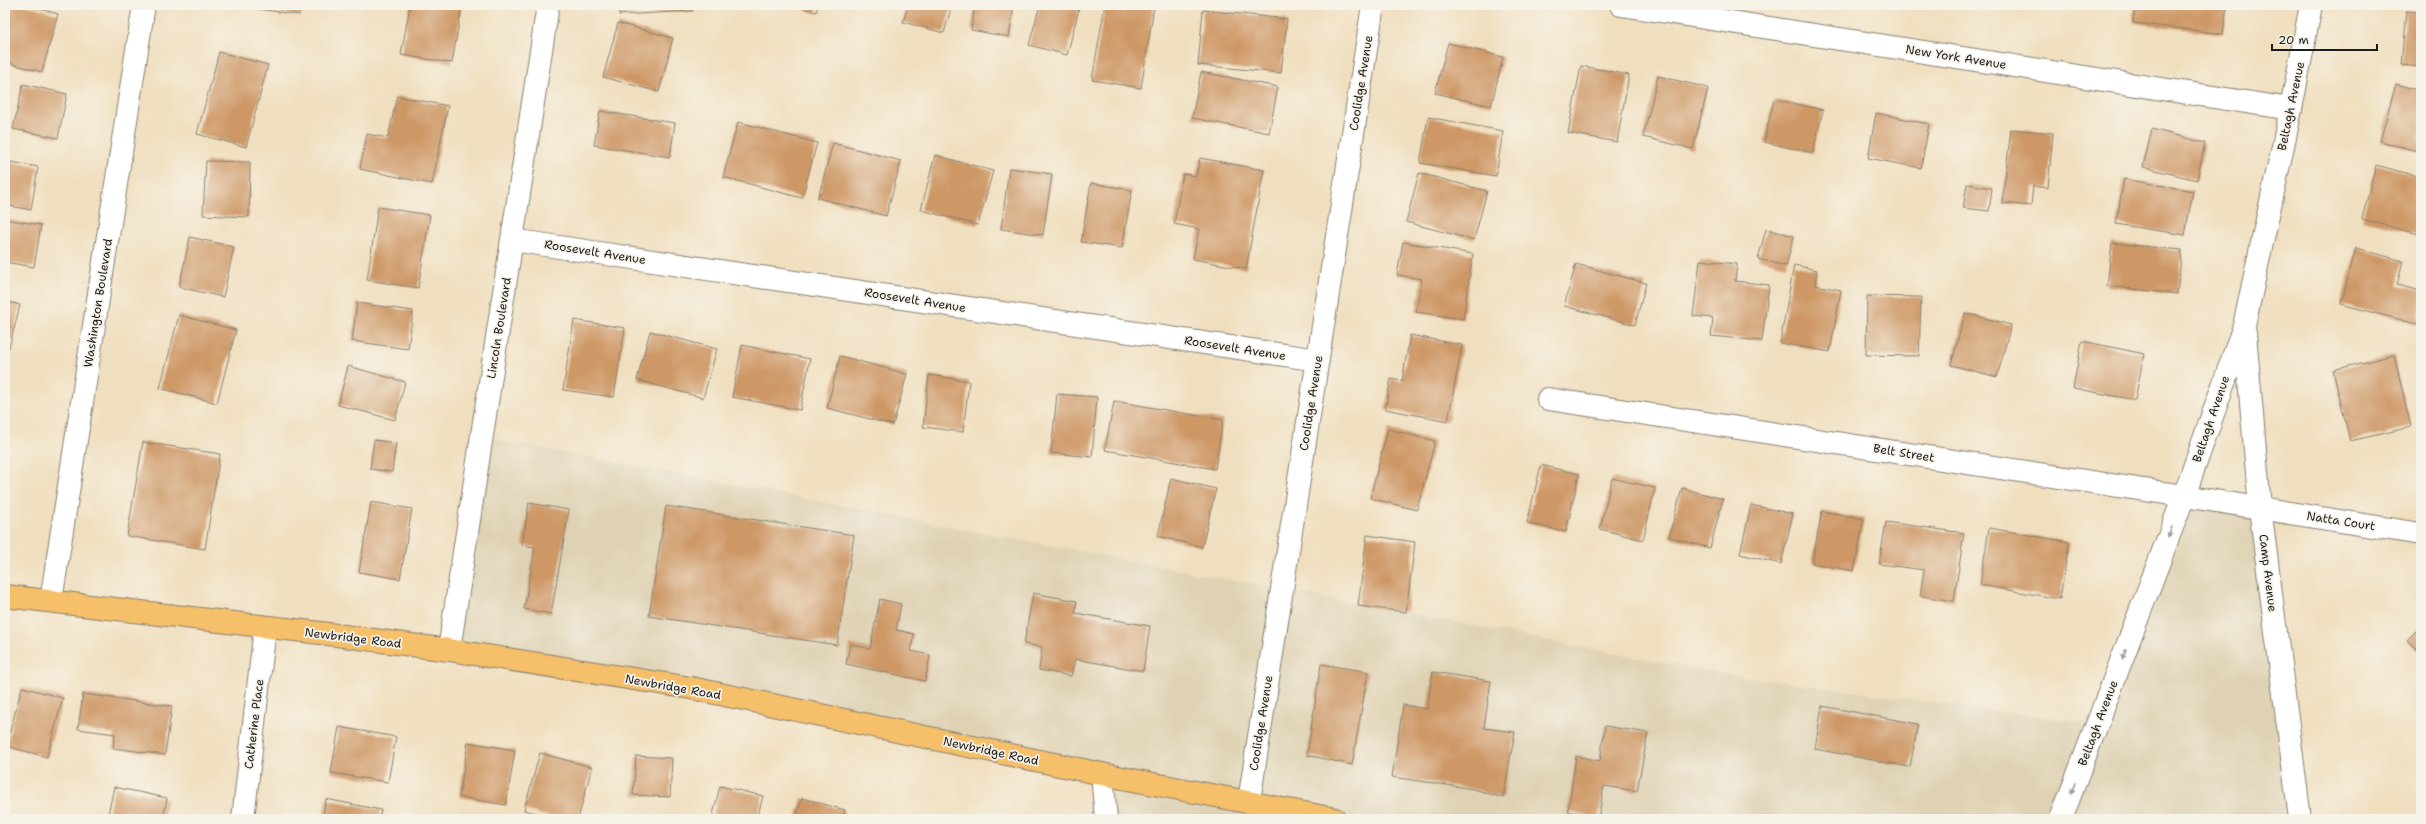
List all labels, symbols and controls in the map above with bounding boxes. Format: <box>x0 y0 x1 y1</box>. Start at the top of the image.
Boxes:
scale bar <box>2272 26 2377 52</box>
text: 20 m <box>2278 32 2309 48</box>
street label: Coolidge Avenue <box>1346 34 1376 132</box>
street label: New York Avenue <box>1904 41 2008 73</box>
street label: Beltagh Avenue <box>2274 60 2308 152</box>
street label: Roosevelt Avenue <box>543 236 647 268</box>
street label: Washington Boulevard <box>80 237 116 369</box>
street label: Lincoln Boulevard <box>483 276 515 380</box>
street label: Roosevelt Avenue <box>863 284 967 316</box>
street label: Roosevelt Avenue <box>1183 332 1287 364</box>
street label: Coolidge Avenue <box>1296 354 1326 452</box>
street label: Beltagh Avenue <box>2189 373 2233 464</box>
street label: Belt Street <box>1872 440 1936 466</box>
street label: Natta Court <box>2305 508 2377 534</box>
one-way arrow <box>2167 527 2173 539</box>
street label: Camp Avenue <box>2255 533 2281 613</box>
street label: Newbridge Road <box>304 624 403 652</box>
one-way arrow <box>2121 648 2127 660</box>
street label: Newbridge Road <box>624 671 723 703</box>
street label: Coolidge Avenue <box>1246 674 1276 772</box>
street label: Catherine Place <box>241 678 267 770</box>
street label: Beltagh Avenue <box>2074 678 2122 768</box>
street label: Newbridge Road <box>942 733 1041 769</box>
one-way arrow <box>2070 783 2076 795</box>

